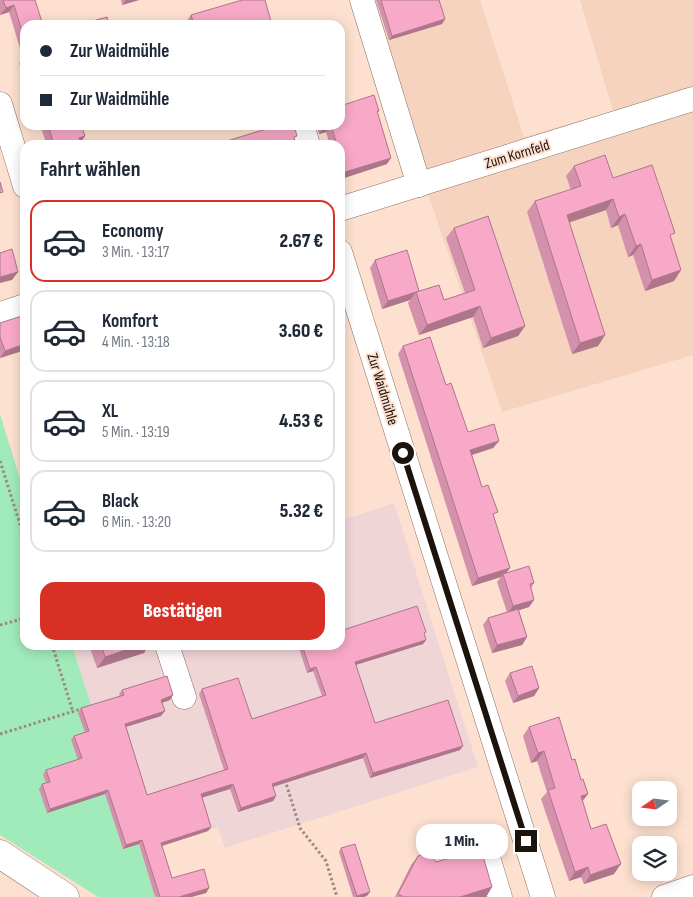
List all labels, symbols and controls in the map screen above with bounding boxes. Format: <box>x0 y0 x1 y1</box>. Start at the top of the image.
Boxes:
text: Zur Waidmühle <box>70 40 169 63</box>
text: Zur Waidmühle <box>70 88 169 111</box>
street label: Zum Kornfeld <box>482 136 552 173</box>
text: Fahrt wählen <box>40 156 141 183</box>
icon: car <box>42 219 87 264</box>
text: Economy <box>102 220 164 243</box>
text: 2.67 € <box>280 230 323 253</box>
text: 3 Min. · 13:17 <box>102 243 169 262</box>
icon: car <box>42 309 87 354</box>
text: Komfort <box>102 310 158 333</box>
text: 3.60 € <box>279 320 323 343</box>
text: 4 Min. · 13:18 <box>102 333 170 352</box>
street label: Zur Waidmühle <box>363 351 402 427</box>
icon: car <box>42 399 87 444</box>
text: XL <box>102 400 118 423</box>
text: 4.53 € <box>279 410 323 433</box>
text: 5 Min. · 13:19 <box>102 423 170 442</box>
route start <box>392 442 414 464</box>
icon: car <box>42 489 87 534</box>
text: Black <box>102 490 139 513</box>
text: 5.32 € <box>280 500 323 523</box>
text: 6 Min. · 13:20 <box>102 513 171 532</box>
button: Bestätigen <box>40 582 325 640</box>
north arrow <box>632 781 678 826</box>
map controls <box>632 781 677 881</box>
callout: 1 Min. <box>416 824 508 858</box>
route end <box>515 830 537 852</box>
text: 1 Min. <box>445 832 479 851</box>
button: layers <box>632 836 677 881</box>

